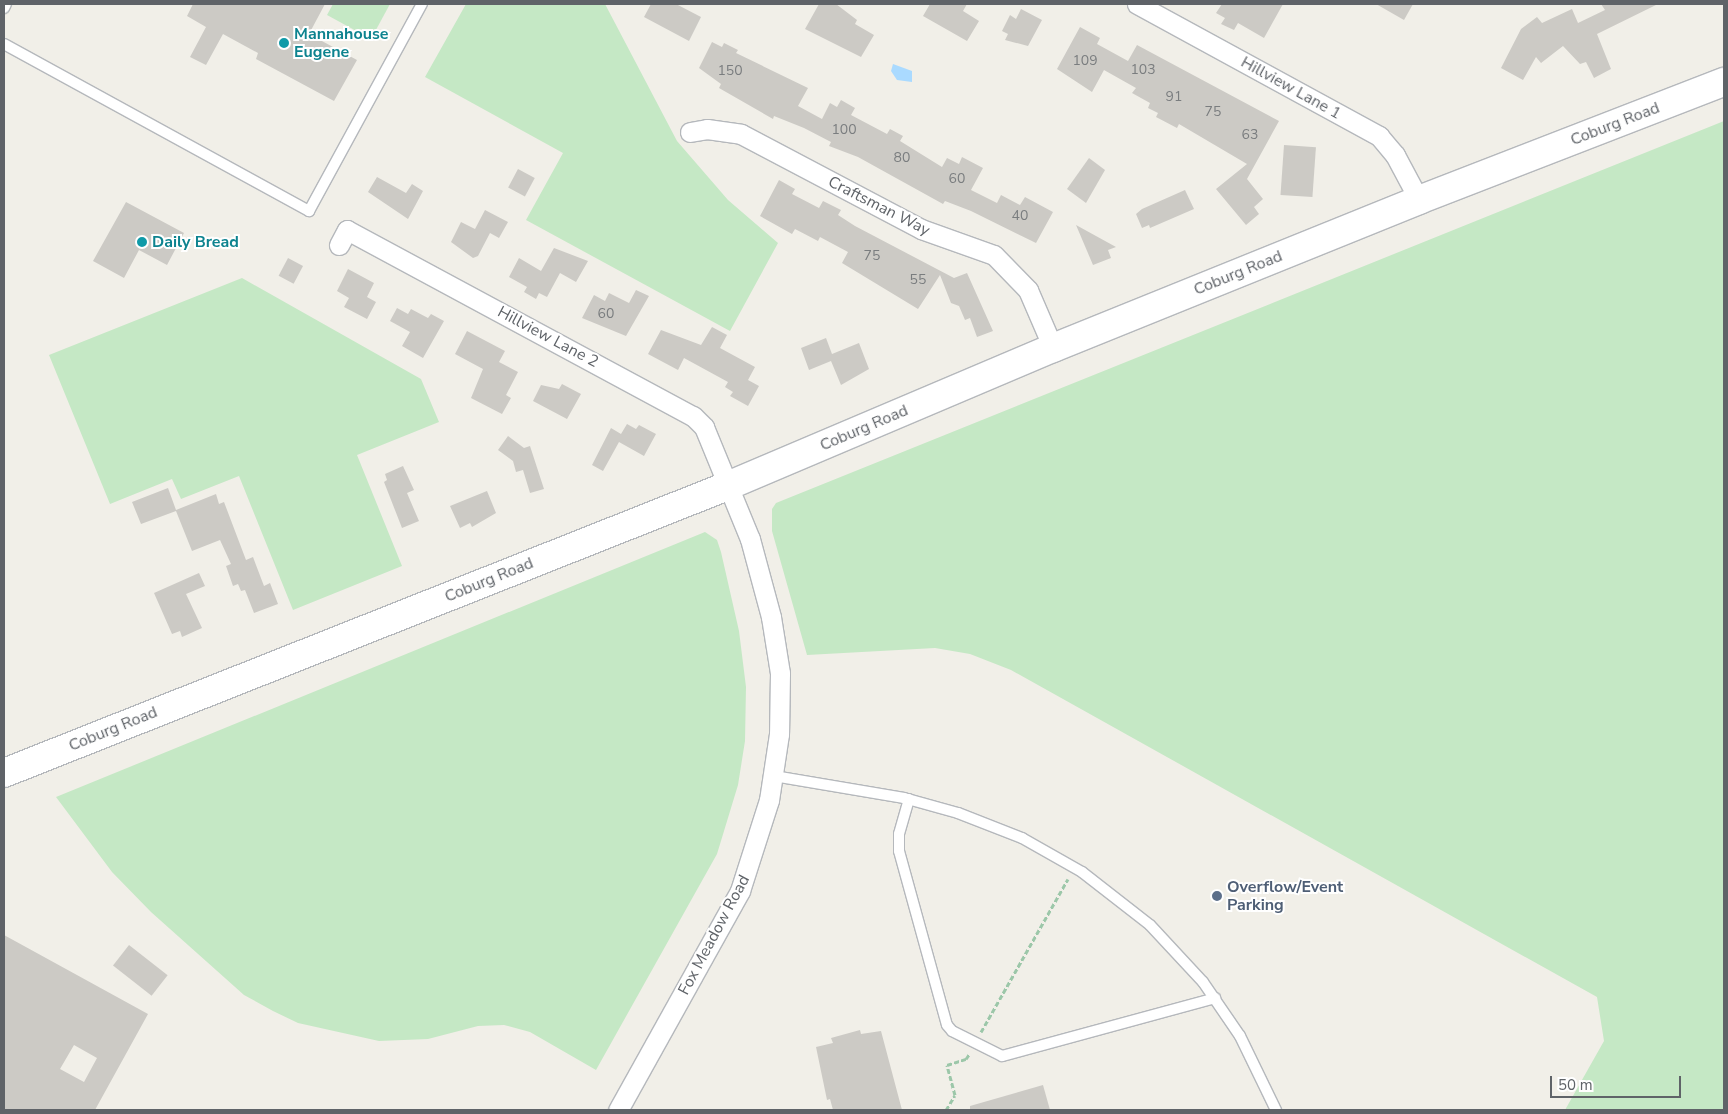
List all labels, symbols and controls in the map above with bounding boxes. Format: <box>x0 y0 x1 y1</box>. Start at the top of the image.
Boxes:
place label: Mannahouse Eugene <box>294 24 388 62</box>
marker: Mannahouse Eugene <box>278 37 290 49</box>
house number: 109 <box>1072 53 1098 69</box>
street label: Hillview Lane 1 <box>1238 53 1344 123</box>
house number: 103 <box>1130 62 1156 78</box>
house number: 150 <box>717 63 743 79</box>
house number: 91 <box>1166 89 1182 105</box>
street label: Coburg Road <box>1568 98 1662 150</box>
house number: 75 <box>1205 104 1221 120</box>
house number: 100 <box>831 122 857 138</box>
house number: 63 <box>1242 127 1258 143</box>
house number: 80 <box>894 150 910 166</box>
house number: 60 <box>949 171 965 187</box>
street label: Craftsman Way <box>825 172 933 240</box>
house number: 40 <box>1012 208 1028 224</box>
place label: Daily Bread <box>152 232 239 252</box>
marker: Daily Bread <box>136 236 148 248</box>
street label: Coburg Road <box>1191 247 1285 299</box>
house number: 75 <box>864 248 880 264</box>
house number: 55 <box>910 272 926 288</box>
street label: Hillview Lane 2 <box>494 302 602 372</box>
house number: 60 <box>598 306 614 322</box>
street label: Coburg Road <box>817 401 911 455</box>
street label: Coburg Road <box>442 554 536 606</box>
street label: Coburg Road <box>66 703 160 755</box>
street label: Fox Meadow Road <box>674 872 754 998</box>
place label: Overflow/Event Parking <box>1227 877 1343 915</box>
marker: Overflow/Event Parking <box>1211 890 1223 902</box>
scale bar <box>1553 1066 1684 1098</box>
text: 50 m <box>1558 1075 1593 1095</box>

